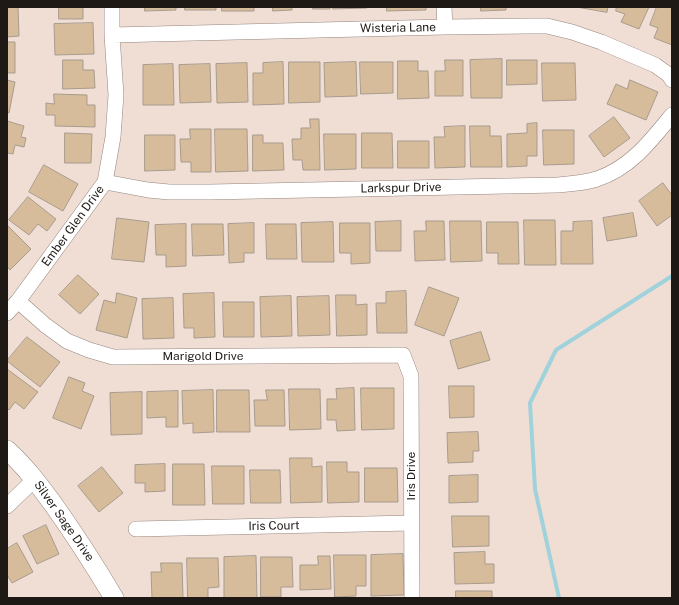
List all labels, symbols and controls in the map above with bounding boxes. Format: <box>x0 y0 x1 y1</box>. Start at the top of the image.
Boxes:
street label: Wisteria Lane <box>360 20 436 36</box>
street label: Larkspur Drive <box>360 180 442 196</box>
street label: Ember Glen Drive <box>39 183 107 269</box>
street label: Marigold Drive <box>162 349 244 363</box>
street label: Iris Drive <box>404 452 418 500</box>
street label: Silver Sage Drive <box>31 478 97 564</box>
street label: Iris Court <box>248 518 300 534</box>

